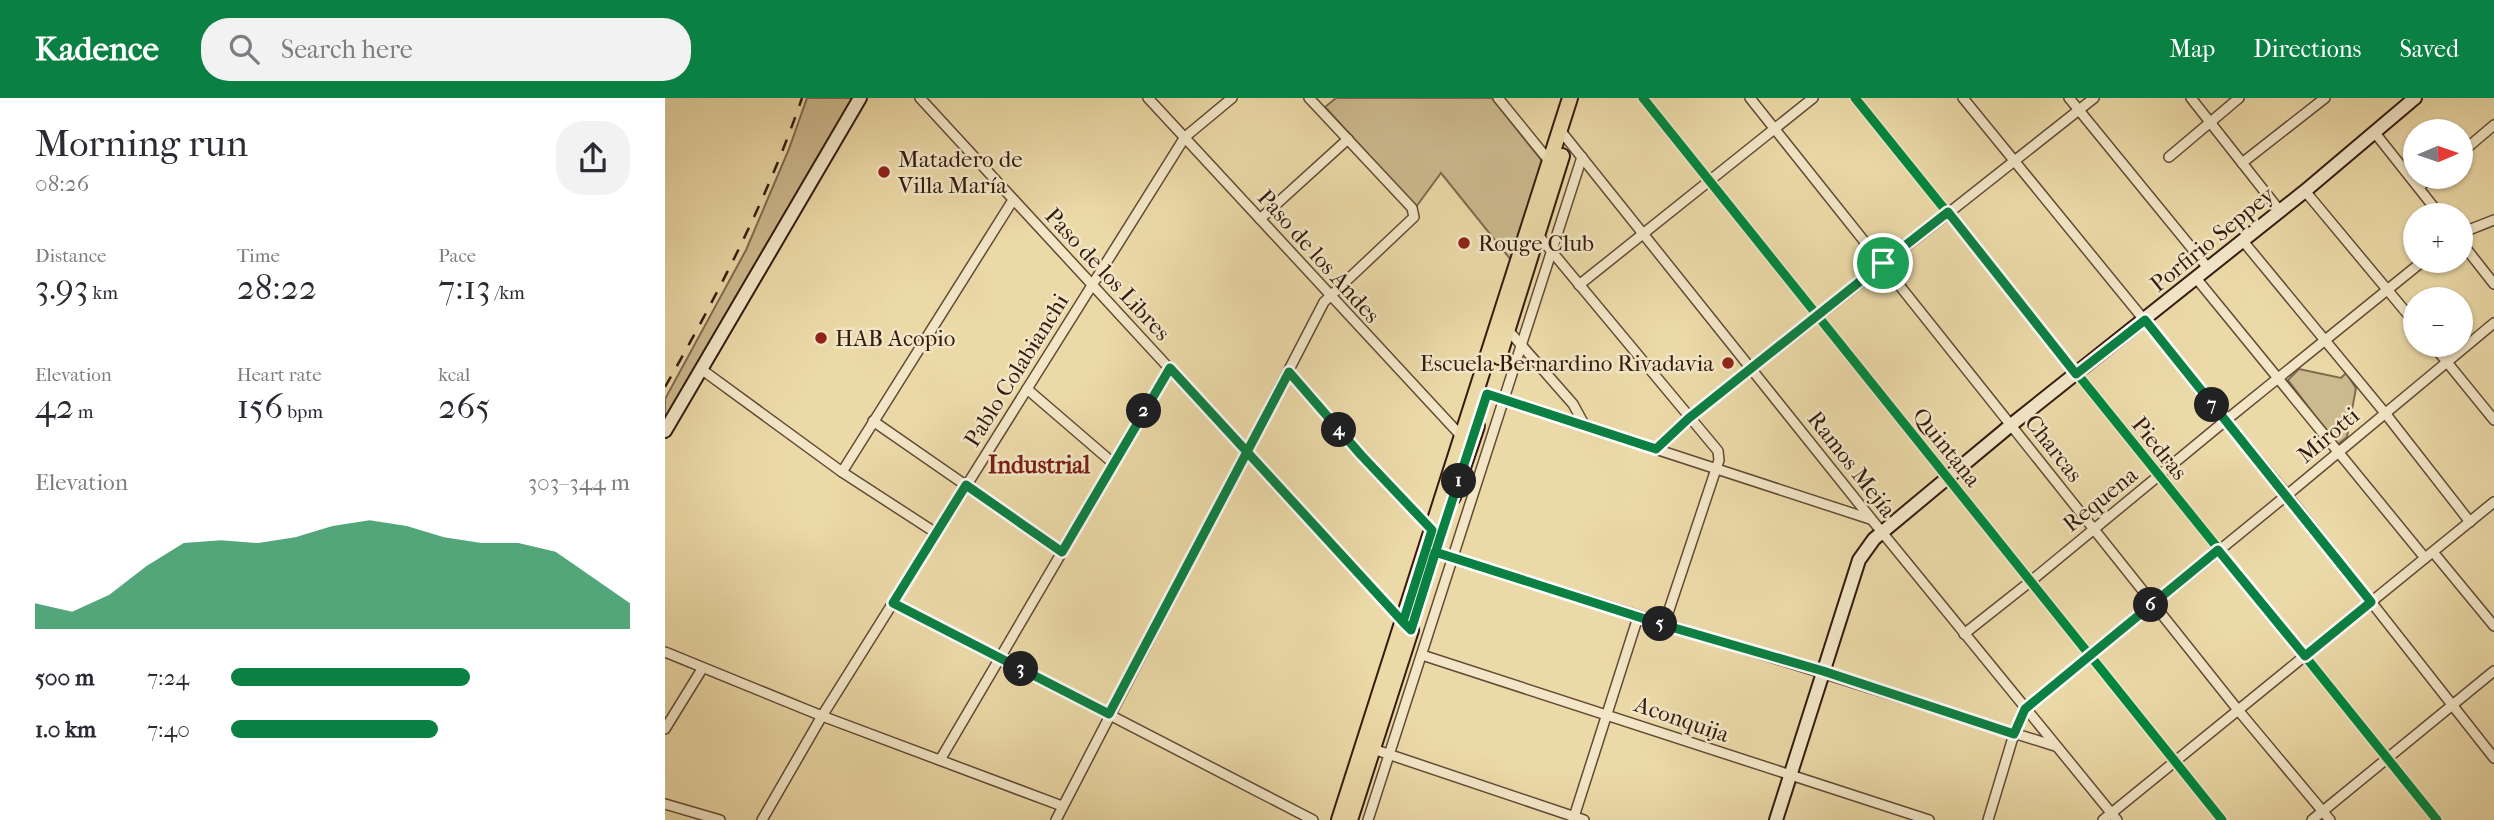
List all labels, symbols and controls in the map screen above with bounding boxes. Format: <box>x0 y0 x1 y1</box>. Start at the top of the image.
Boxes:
search box <box>201 18 691 81</box>
text: Kadence <box>35 30 159 69</box>
icon: search <box>225 30 263 68</box>
text: Search here <box>281 34 413 65</box>
text: Map <box>2169 35 2215 63</box>
text: Directions <box>2253 35 2361 63</box>
text: Saved <box>2399 35 2459 63</box>
north arrow <box>2403 119 2473 189</box>
map controls <box>2403 119 2473 357</box>
text: Morning run <box>35 121 248 166</box>
button: share <box>556 121 630 195</box>
place label: Matadero de Villa María <box>897 146 1023 199</box>
marker: Matadero de Villa María <box>876 164 892 180</box>
text: 08:26 <box>35 170 89 197</box>
street label: Porfirio Seppey <box>2145 181 2280 298</box>
street label: Paso de los Andes <box>1252 184 1386 329</box>
street label: Paso de los Libres <box>1039 202 1176 346</box>
button: + <box>2403 203 2473 273</box>
place label: Rouge Club <box>1478 230 1594 257</box>
pin <box>1853 233 1913 293</box>
marker: Rouge Club <box>1456 235 1472 251</box>
icon: arrive <box>1864 244 1902 282</box>
text: Distance <box>35 245 106 267</box>
text: Time <box>237 245 280 267</box>
text: Pace <box>438 245 476 267</box>
text: 3.93 <box>35 267 88 308</box>
text: 28:22 <box>237 267 317 308</box>
text: 7:13 <box>438 267 491 308</box>
text: km <box>88 282 118 304</box>
text: /km <box>491 282 525 304</box>
button: − <box>2403 287 2473 357</box>
street label: Pablo Colabianchi <box>959 289 1074 452</box>
place label: HAB Acopio <box>835 325 955 352</box>
marker: HAB Acopio <box>813 330 829 346</box>
place label: Escuela Bernardino Rivadavia <box>1420 350 1714 377</box>
marker: Escuela Bernardino Rivadavia <box>1720 355 1736 371</box>
text: Elevation <box>35 364 112 386</box>
text: Heart rate <box>237 364 322 386</box>
text: kcal <box>438 364 470 386</box>
text: 42 <box>35 386 74 427</box>
text: 156 <box>237 386 283 427</box>
text: 265 <box>438 386 490 427</box>
pin: 7 <box>2195 388 2229 422</box>
text: 7 <box>2207 393 2216 415</box>
pin: 2 <box>1127 394 1161 428</box>
text: 2 <box>1139 399 1148 421</box>
text: m <box>74 401 94 423</box>
text: bpm <box>283 401 323 423</box>
street label: Quintana <box>1907 402 1987 492</box>
street label: Mirotti <box>2292 402 2365 469</box>
street label: Ramos Mejía <box>1802 406 1902 523</box>
street label: Charcas <box>2019 409 2088 487</box>
street label: Piedras <box>2126 411 2193 485</box>
pin: 4 <box>1321 412 1357 448</box>
text: 4 <box>1333 418 1344 440</box>
district label: Industrial <box>988 451 1090 479</box>
street label: Requena <box>2058 461 2143 538</box>
pin: 1 <box>1441 464 1477 498</box>
text: Elevation <box>35 469 128 496</box>
text: 303–344 m <box>528 469 630 496</box>
text: 1 <box>1455 469 1462 491</box>
pin: 6 <box>2133 588 2169 622</box>
text: 6 <box>2145 593 2156 615</box>
pin: 5 <box>1643 606 1677 642</box>
text: 5 <box>1655 612 1664 634</box>
pin: 3 <box>1003 652 1039 686</box>
text: 3 <box>1017 657 1024 679</box>
text: 500 m <box>35 664 94 691</box>
text: 7:24 <box>147 664 189 691</box>
street label: Aconquija <box>1630 690 1733 748</box>
text: 1.0 km <box>35 716 96 743</box>
text: 7:40 <box>147 716 190 743</box>

